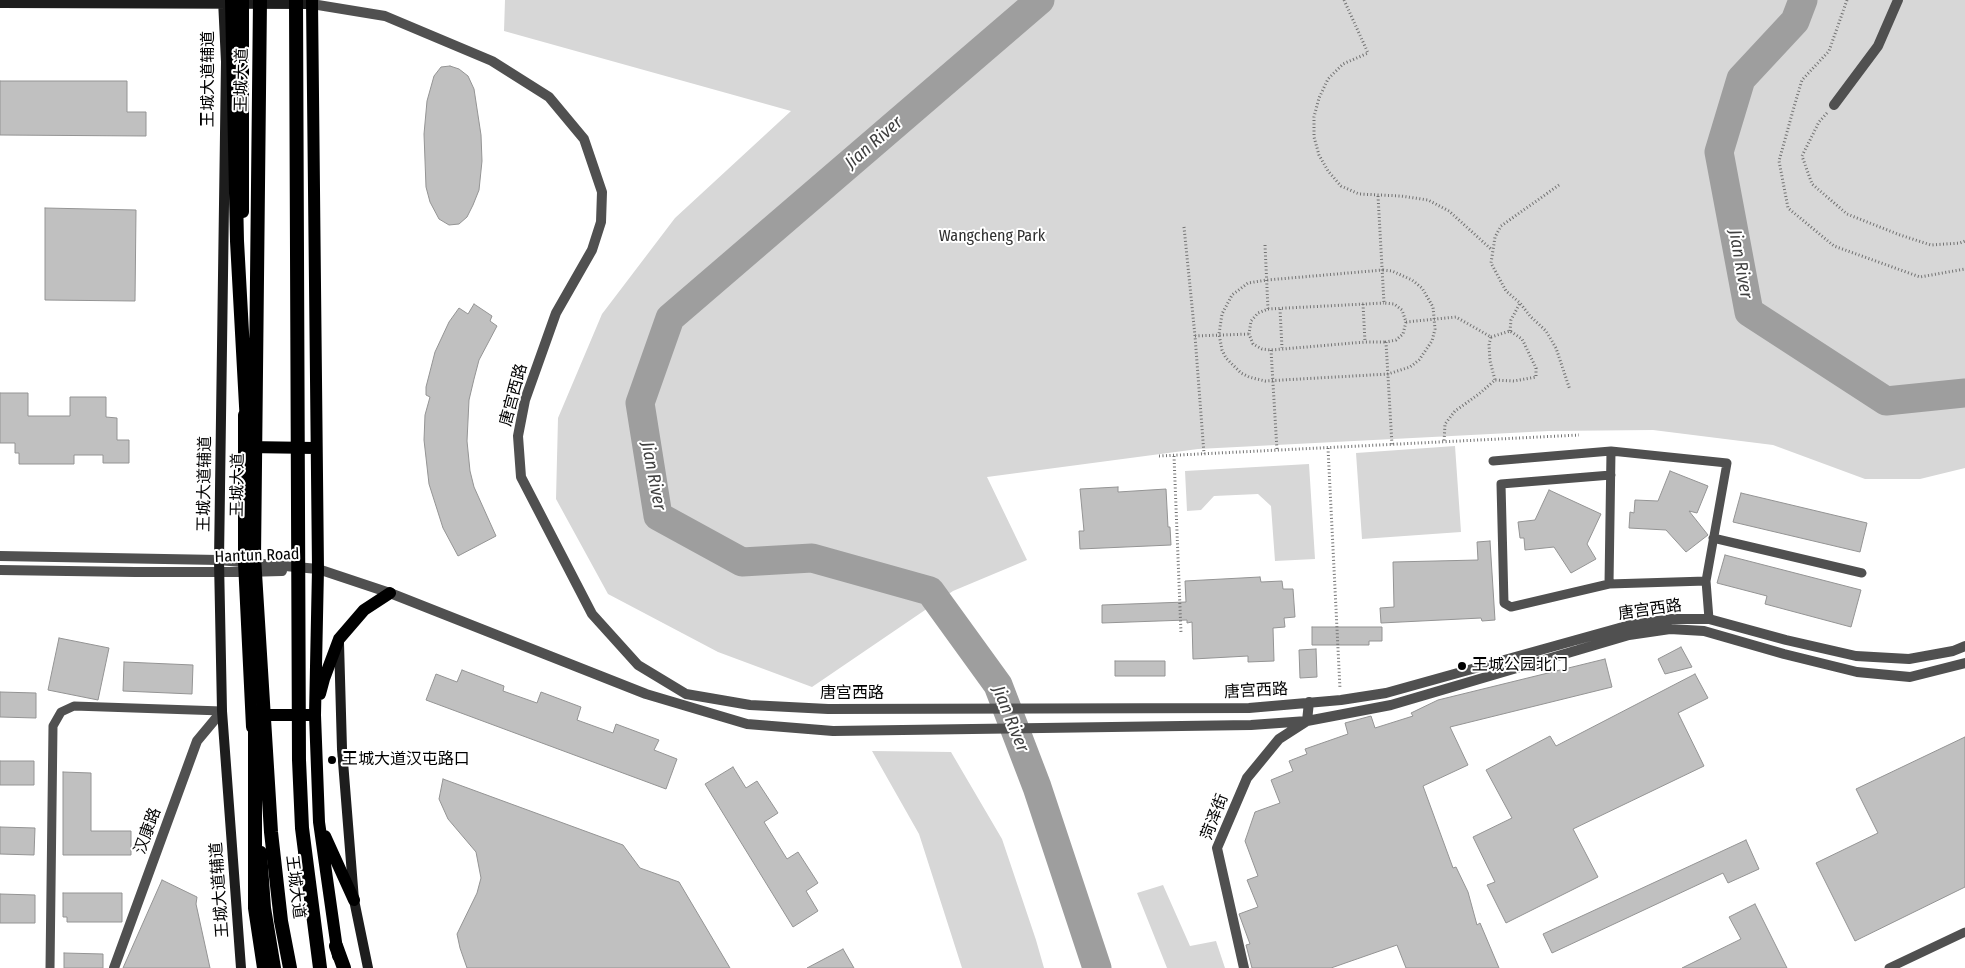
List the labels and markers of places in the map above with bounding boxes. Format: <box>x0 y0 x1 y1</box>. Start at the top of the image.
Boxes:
place label: 王城公园北门 <box>1472 656 1568 676</box>
marker: 王城公园北门 <box>1456 660 1468 672</box>
place label: 王城大道汉屯路口 <box>342 750 470 770</box>
marker: 王城大道汉屯路口 <box>326 754 338 766</box>

